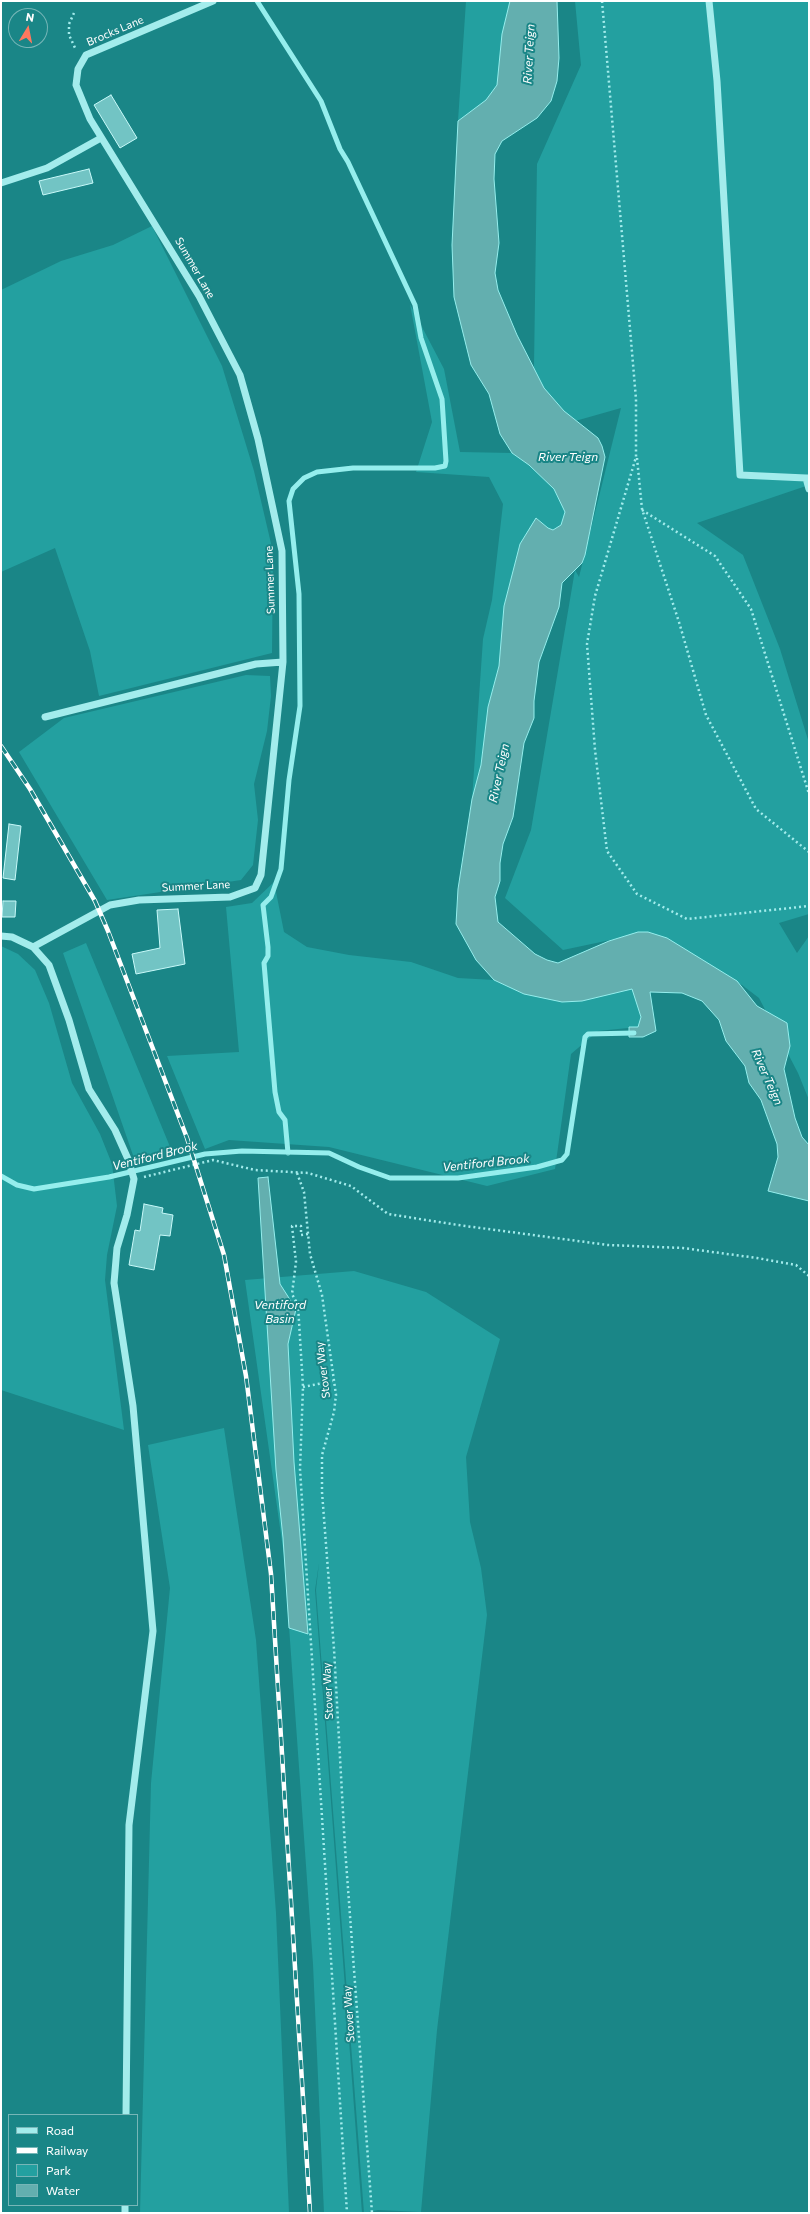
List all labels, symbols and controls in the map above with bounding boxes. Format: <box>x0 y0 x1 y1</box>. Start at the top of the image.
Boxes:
north arrow <box>8 8 48 48</box>
text: N <box>25 10 35 24</box>
street label: Brocks Lane <box>85 13 145 49</box>
water label: River Teign <box>520 24 538 84</box>
street label: Summer Lane <box>172 235 218 301</box>
water label: River Teign <box>538 450 598 464</box>
street label: Summer Lane <box>262 546 278 614</box>
water label: River Teign <box>486 742 512 804</box>
street label: Summer Lane <box>162 878 230 894</box>
water label: River Teign <box>748 1047 786 1107</box>
water label: Ventiford Brook <box>111 1138 199 1174</box>
water label: Ventiford Brook <box>442 1151 530 1175</box>
water label: Ventiford Basin <box>254 1298 306 1326</box>
street label: Stover Way <box>313 1341 333 1399</box>
street label: Stover Way <box>320 1662 336 1720</box>
street label: Stover Way <box>340 1985 358 2043</box>
legend <box>8 2114 138 2206</box>
text: Road <box>46 2123 74 2137</box>
text: Railway <box>46 2143 88 2157</box>
text: Park <box>46 2163 71 2177</box>
text: Water <box>46 2183 80 2197</box>

